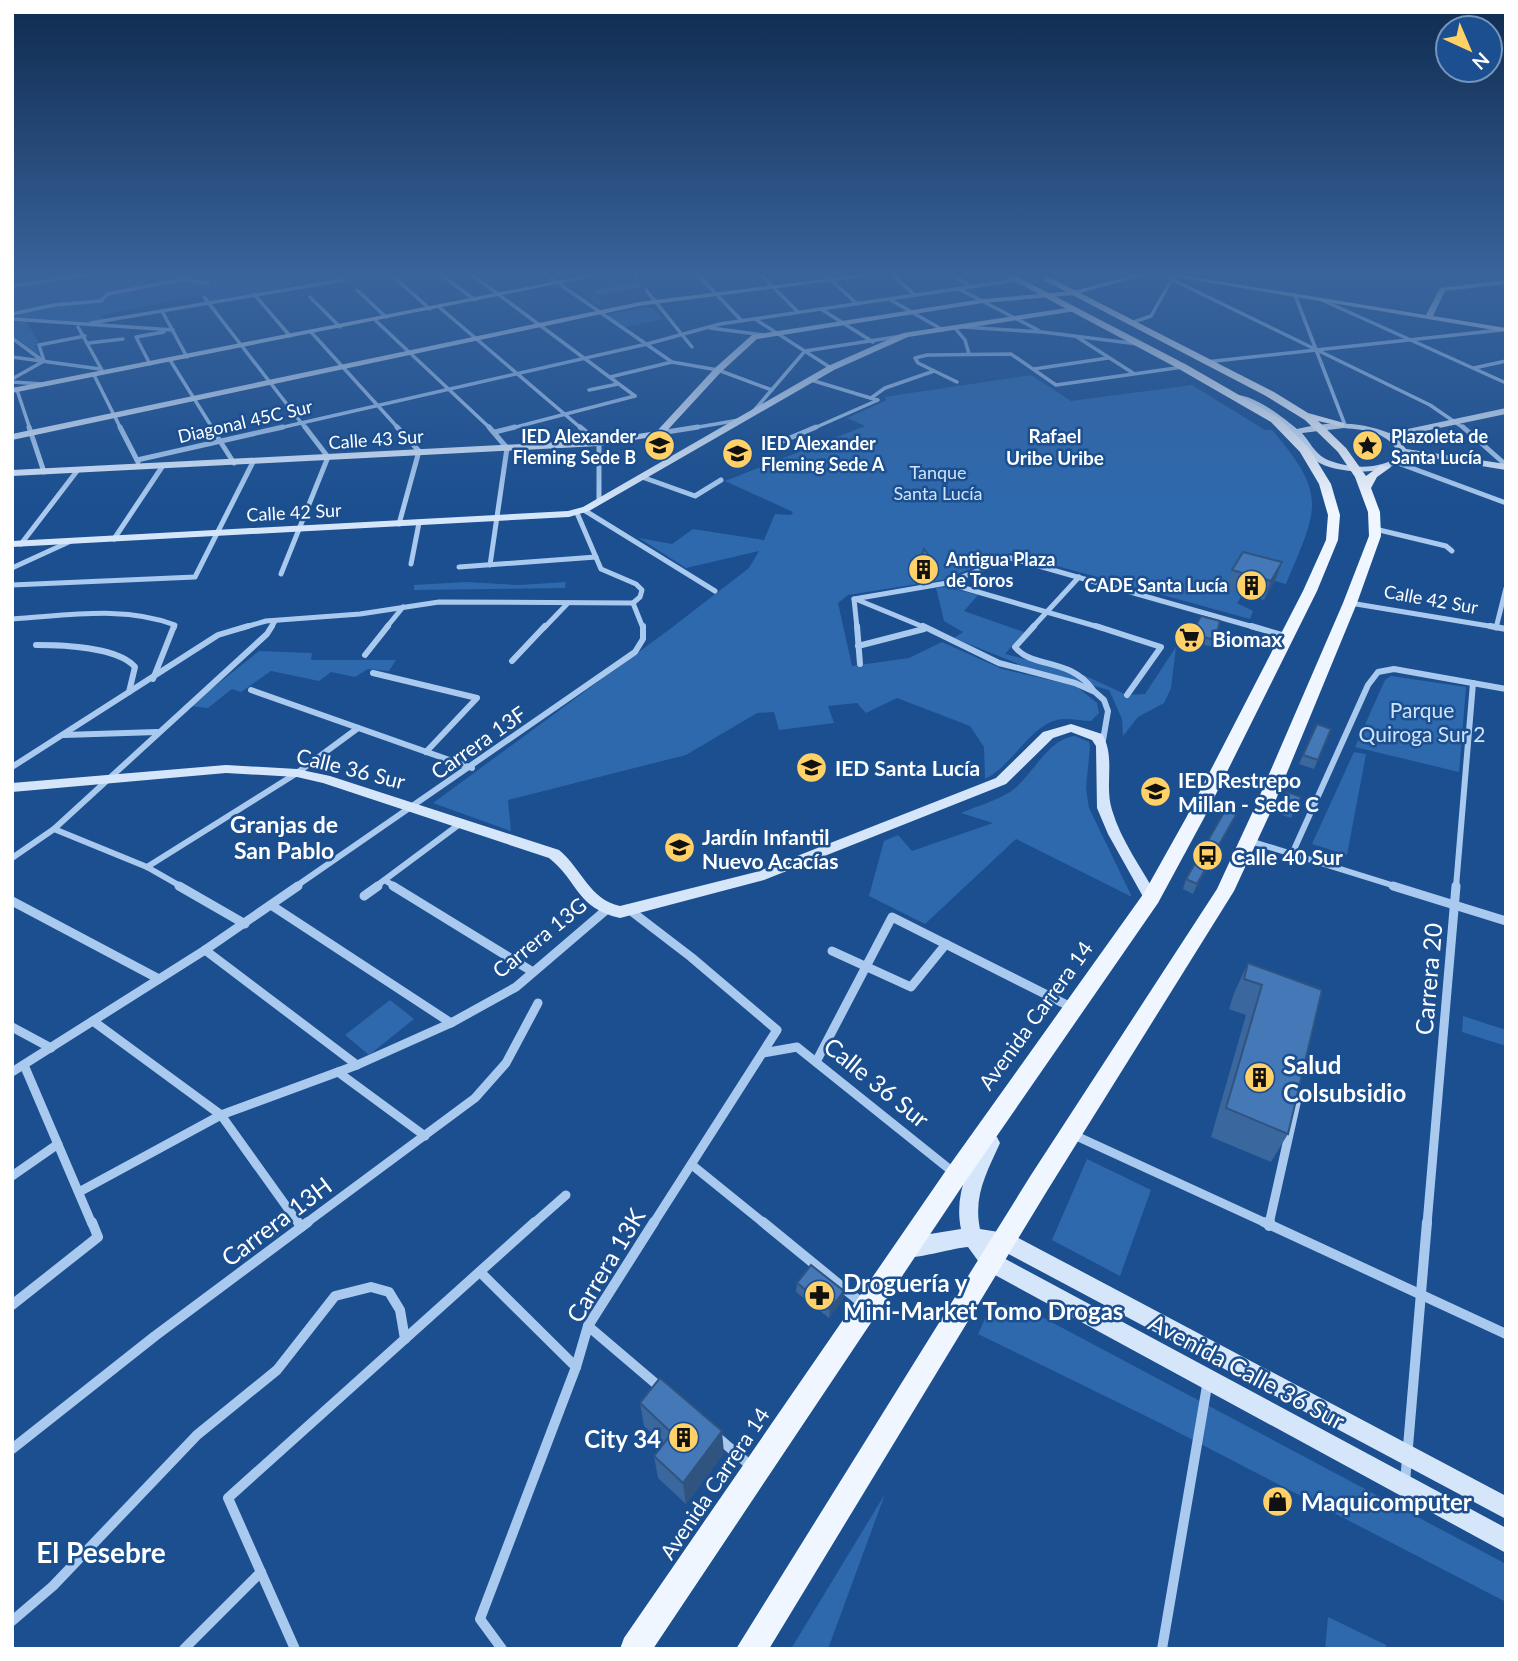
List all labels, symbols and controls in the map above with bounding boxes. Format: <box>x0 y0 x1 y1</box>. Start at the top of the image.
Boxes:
north arrow <box>1434 14 1504 84</box>
text: N <box>1468 48 1494 75</box>
street label: Diagonal 45C Sur <box>175 395 315 447</box>
district label: Rafael Uribe Uribe <box>1006 424 1104 469</box>
street label: Calle 43 Sur <box>328 425 425 453</box>
place label: IED Alexander Fleming Sede B <box>513 425 636 468</box>
place label: Plazoleta de Santa Lucía <box>1391 425 1489 468</box>
school or university icon: IED Alexander Fleming Sede B <box>642 429 676 463</box>
place icon: Plazoleta de Santa Lucía <box>1351 429 1385 463</box>
place label: IED Alexander Fleming Sede A <box>761 432 885 475</box>
school or university icon: IED Alexander Fleming Sede A <box>721 436 755 470</box>
park label: Tanque Santa Lucía <box>893 461 983 504</box>
street label: Calle 42 Sur <box>246 498 343 525</box>
place label: Antigua Plaza de Toros <box>945 548 1055 591</box>
building icon: Antigua Plaza de Toros <box>906 552 940 586</box>
building icon: CADE Santa Lucía <box>1234 568 1268 602</box>
place label: CADE Santa Lucía <box>1085 574 1228 596</box>
street label: Calle 42 Sur <box>1382 580 1480 618</box>
supermarket icon: Biomax <box>1172 621 1206 655</box>
place label: Biomax <box>1212 626 1282 651</box>
park label: Parque Quiroga Sur 2 <box>1359 697 1485 746</box>
street label: Carrera 13F <box>426 700 530 784</box>
street label: Calle 36 Sur <box>294 742 408 794</box>
school or university icon: IED Santa Lucía <box>795 750 829 784</box>
place label: IED Santa Lucía <box>835 755 980 780</box>
place label: IED Restrepo Millan - Sede C <box>1178 767 1319 816</box>
school or university icon: IED Restrepo Millan - Sede C <box>1138 774 1172 808</box>
district label: Granjas de San Pablo <box>230 810 338 864</box>
place label: Jardín Infantil Nuevo Acacías <box>702 824 838 873</box>
school or university icon: Jardín Infantil Nuevo Acacías <box>662 831 696 865</box>
bus stop icon: Calle 40 Sur <box>1191 839 1225 873</box>
place label: Calle 40 Sur <box>1231 844 1343 869</box>
street label: Carrera 13G <box>487 892 591 982</box>
street label: Carrera 20 <box>1409 922 1447 1036</box>
street label: Avenida Carrera 14 <box>973 936 1097 1094</box>
street label: Calle 36 Sur <box>819 1031 936 1133</box>
place label: Salud Colsubsidio <box>1283 1050 1406 1107</box>
building icon: Salud Colsubsidio <box>1243 1061 1277 1095</box>
street label: Carrera 13H <box>215 1170 337 1272</box>
street label: Carrera 13K <box>560 1203 650 1327</box>
place label: Droguería y Mini-Market Tomo Drogas <box>843 1268 1123 1325</box>
pharmacy icon: Droguería y Mini-Market Tomo Drogas <box>803 1279 837 1313</box>
street label: Avenida Calle 36 Sur <box>1144 1307 1350 1435</box>
street label: Avenida Carrera 14 <box>654 1402 774 1564</box>
building icon: City 34 <box>667 1421 701 1455</box>
place label: City 34 <box>584 1424 661 1453</box>
shop icon: Maquicomputer <box>1261 1484 1295 1518</box>
place label: Maquicomputer <box>1301 1487 1472 1516</box>
district label: El Pesebre <box>36 1535 166 1569</box>

